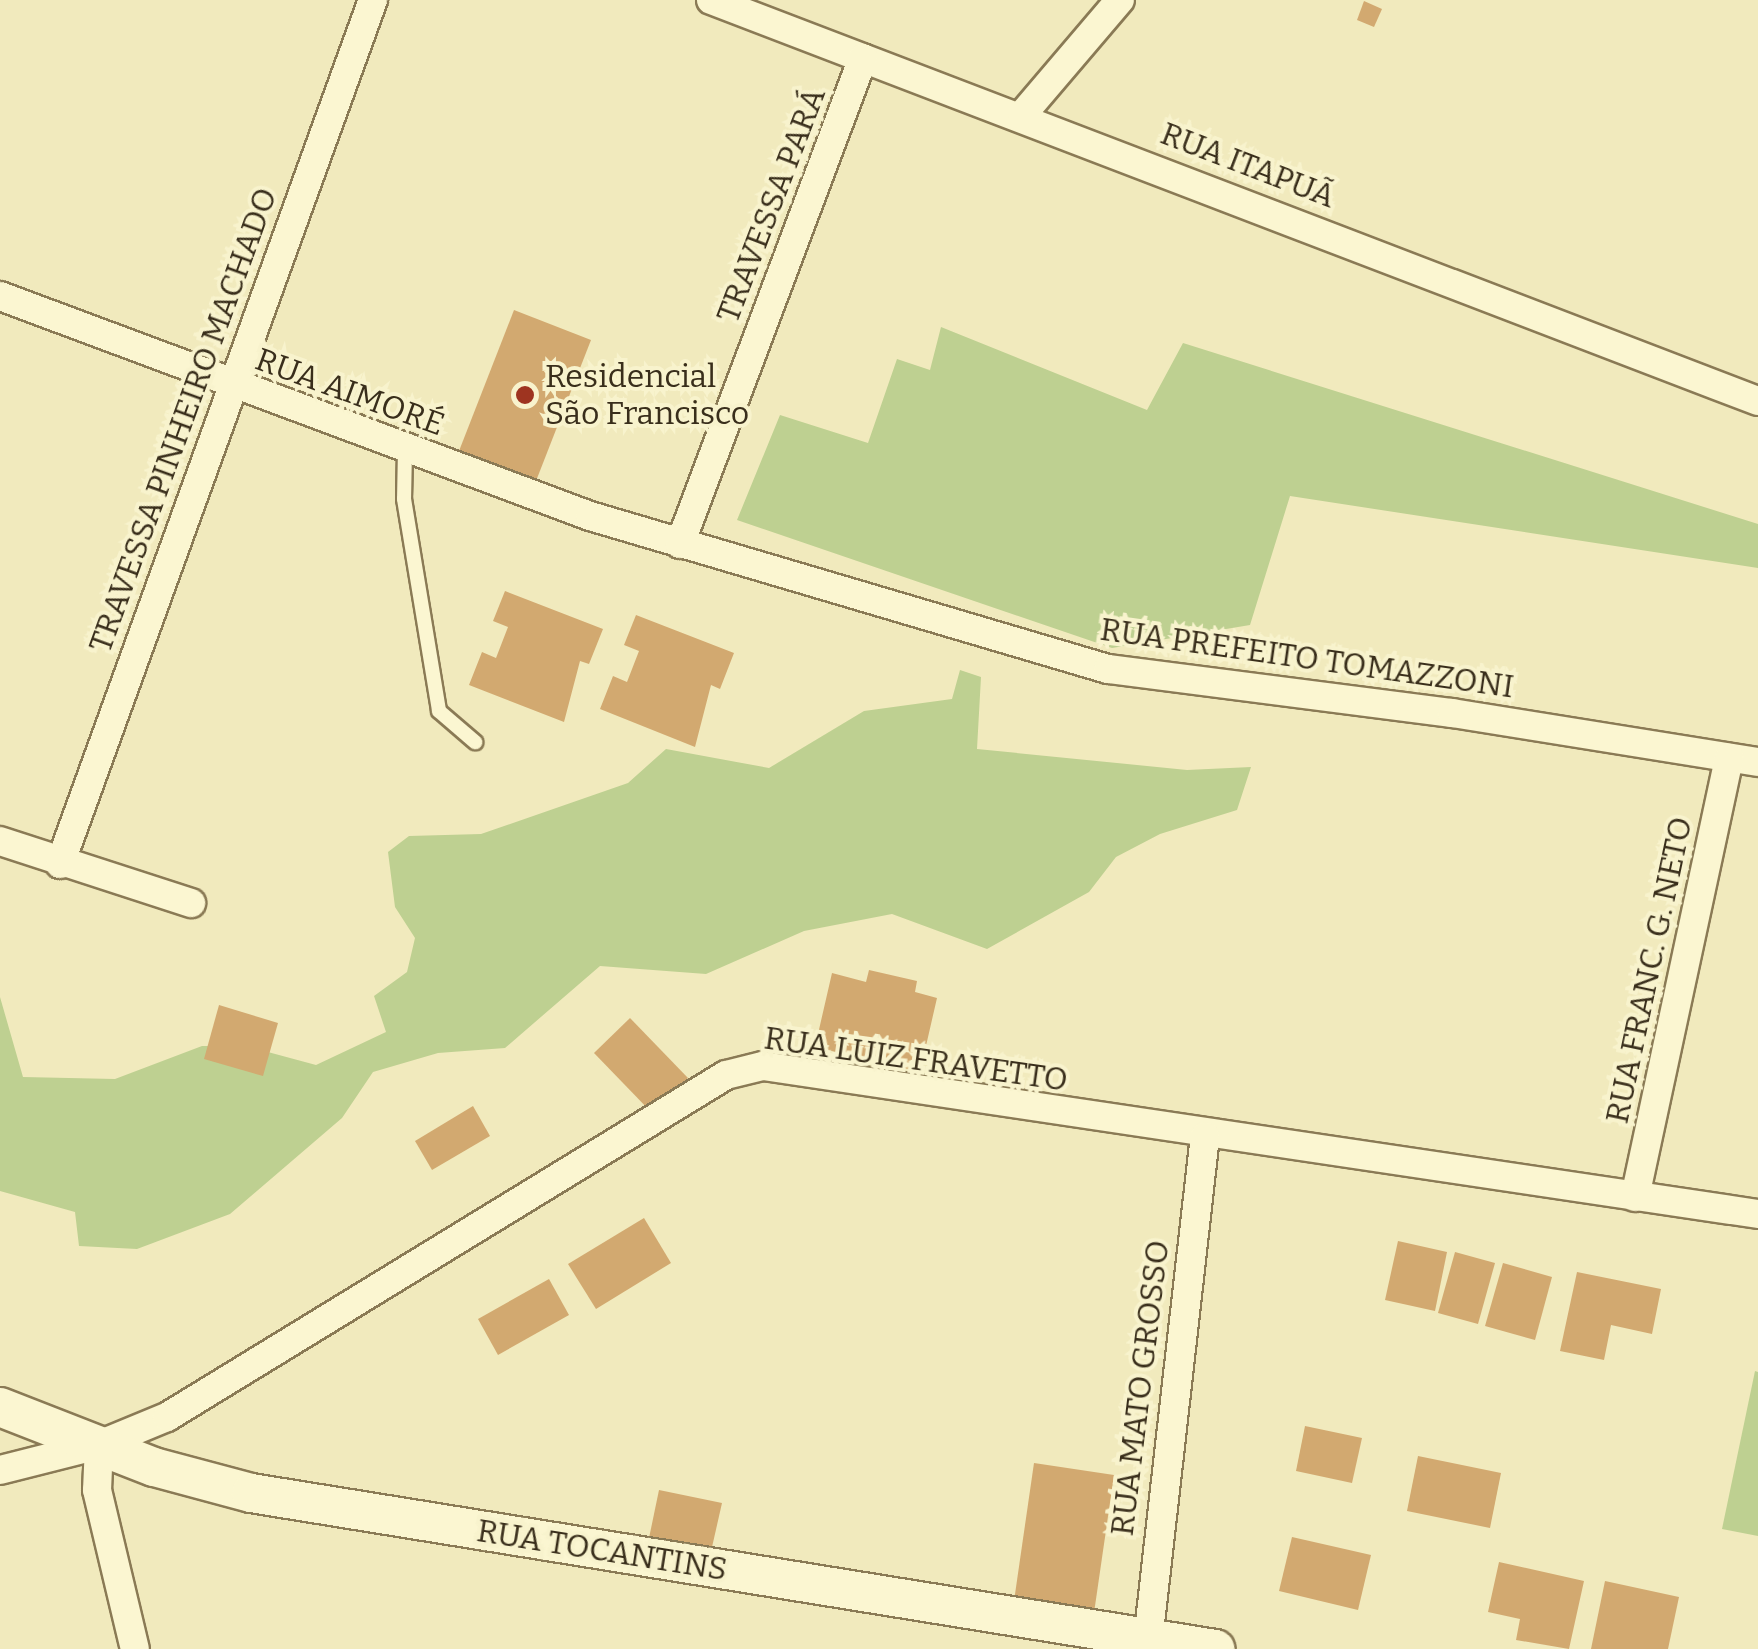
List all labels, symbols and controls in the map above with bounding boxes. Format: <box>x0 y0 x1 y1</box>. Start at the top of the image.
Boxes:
street label: TRAVESSA PARÁ <box>709 82 833 328</box>
street label: RUA ITAPUÃ <box>1155 114 1341 216</box>
street label: TRAVESSA PINHEIRO MACHADO <box>81 183 285 657</box>
street label: RUA AIMORÉ <box>250 340 450 444</box>
place label: Residencial São Francisco <box>545 358 749 433</box>
marker: Residencial São Francisco <box>514 384 536 406</box>
street label: RUA PREFEITO TOMAZZONI <box>1098 610 1516 706</box>
street label: RUA FRANC. G. NETO <box>1598 813 1700 1127</box>
street label: RUA LUIZ FRAVETTO <box>762 1019 1070 1099</box>
street label: RUA MATO GROSSO <box>1103 1238 1177 1538</box>
street label: RUA TOCANTINS <box>474 1511 730 1589</box>

